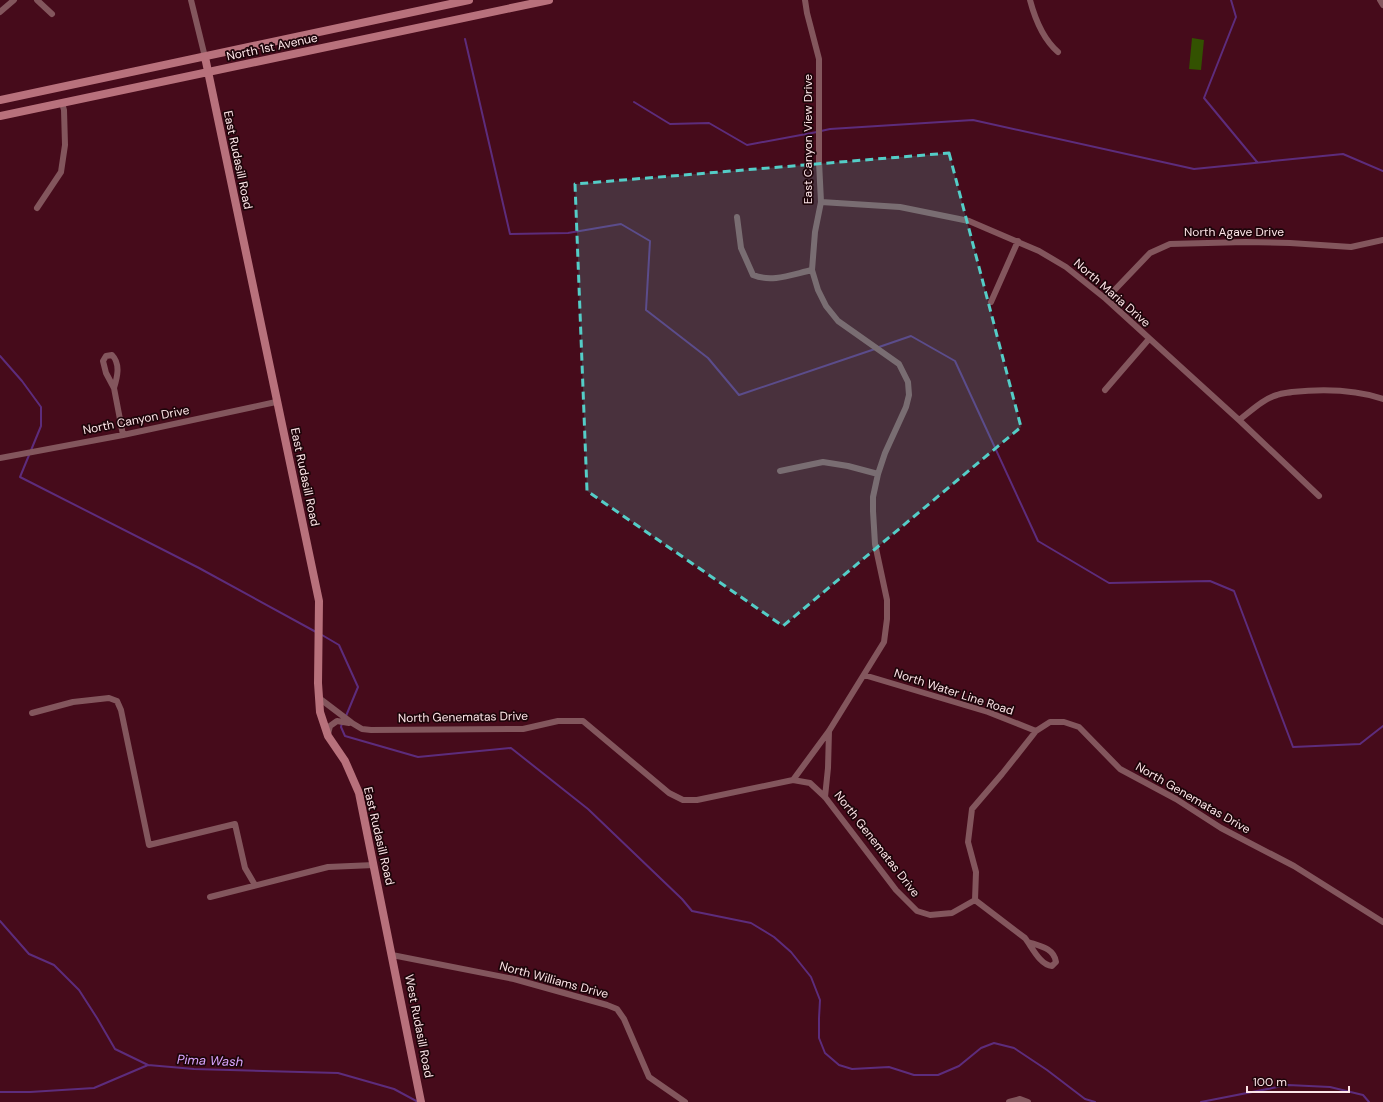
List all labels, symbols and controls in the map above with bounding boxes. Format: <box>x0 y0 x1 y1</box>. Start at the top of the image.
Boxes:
street label: North 1st Avenue <box>225 29 319 64</box>
street label: East Canyon View Drive <box>800 74 816 204</box>
street label: East Rudasill Road <box>220 109 256 211</box>
street label: North Agave Drive <box>1184 224 1284 240</box>
street label: North Maria Drive <box>1070 255 1154 331</box>
street label: North Canyon Drive <box>81 402 191 438</box>
street label: East Rudasill Road <box>287 426 323 528</box>
street label: North Water Line Road <box>892 665 1016 719</box>
street label: North Genematas Drive <box>398 708 528 726</box>
street label: North Genematas Drive <box>1133 759 1254 838</box>
street label: East Rudasill Road <box>360 785 398 887</box>
street label: North Genematas Drive <box>831 788 923 900</box>
street label: North Williams Drive <box>498 958 610 1002</box>
street label: West Rudasill Road <box>401 973 437 1079</box>
water label: Pima Wash <box>176 1051 243 1070</box>
scale bar <box>1247 1068 1349 1094</box>
text: 100 m <box>1253 1074 1287 1090</box>

